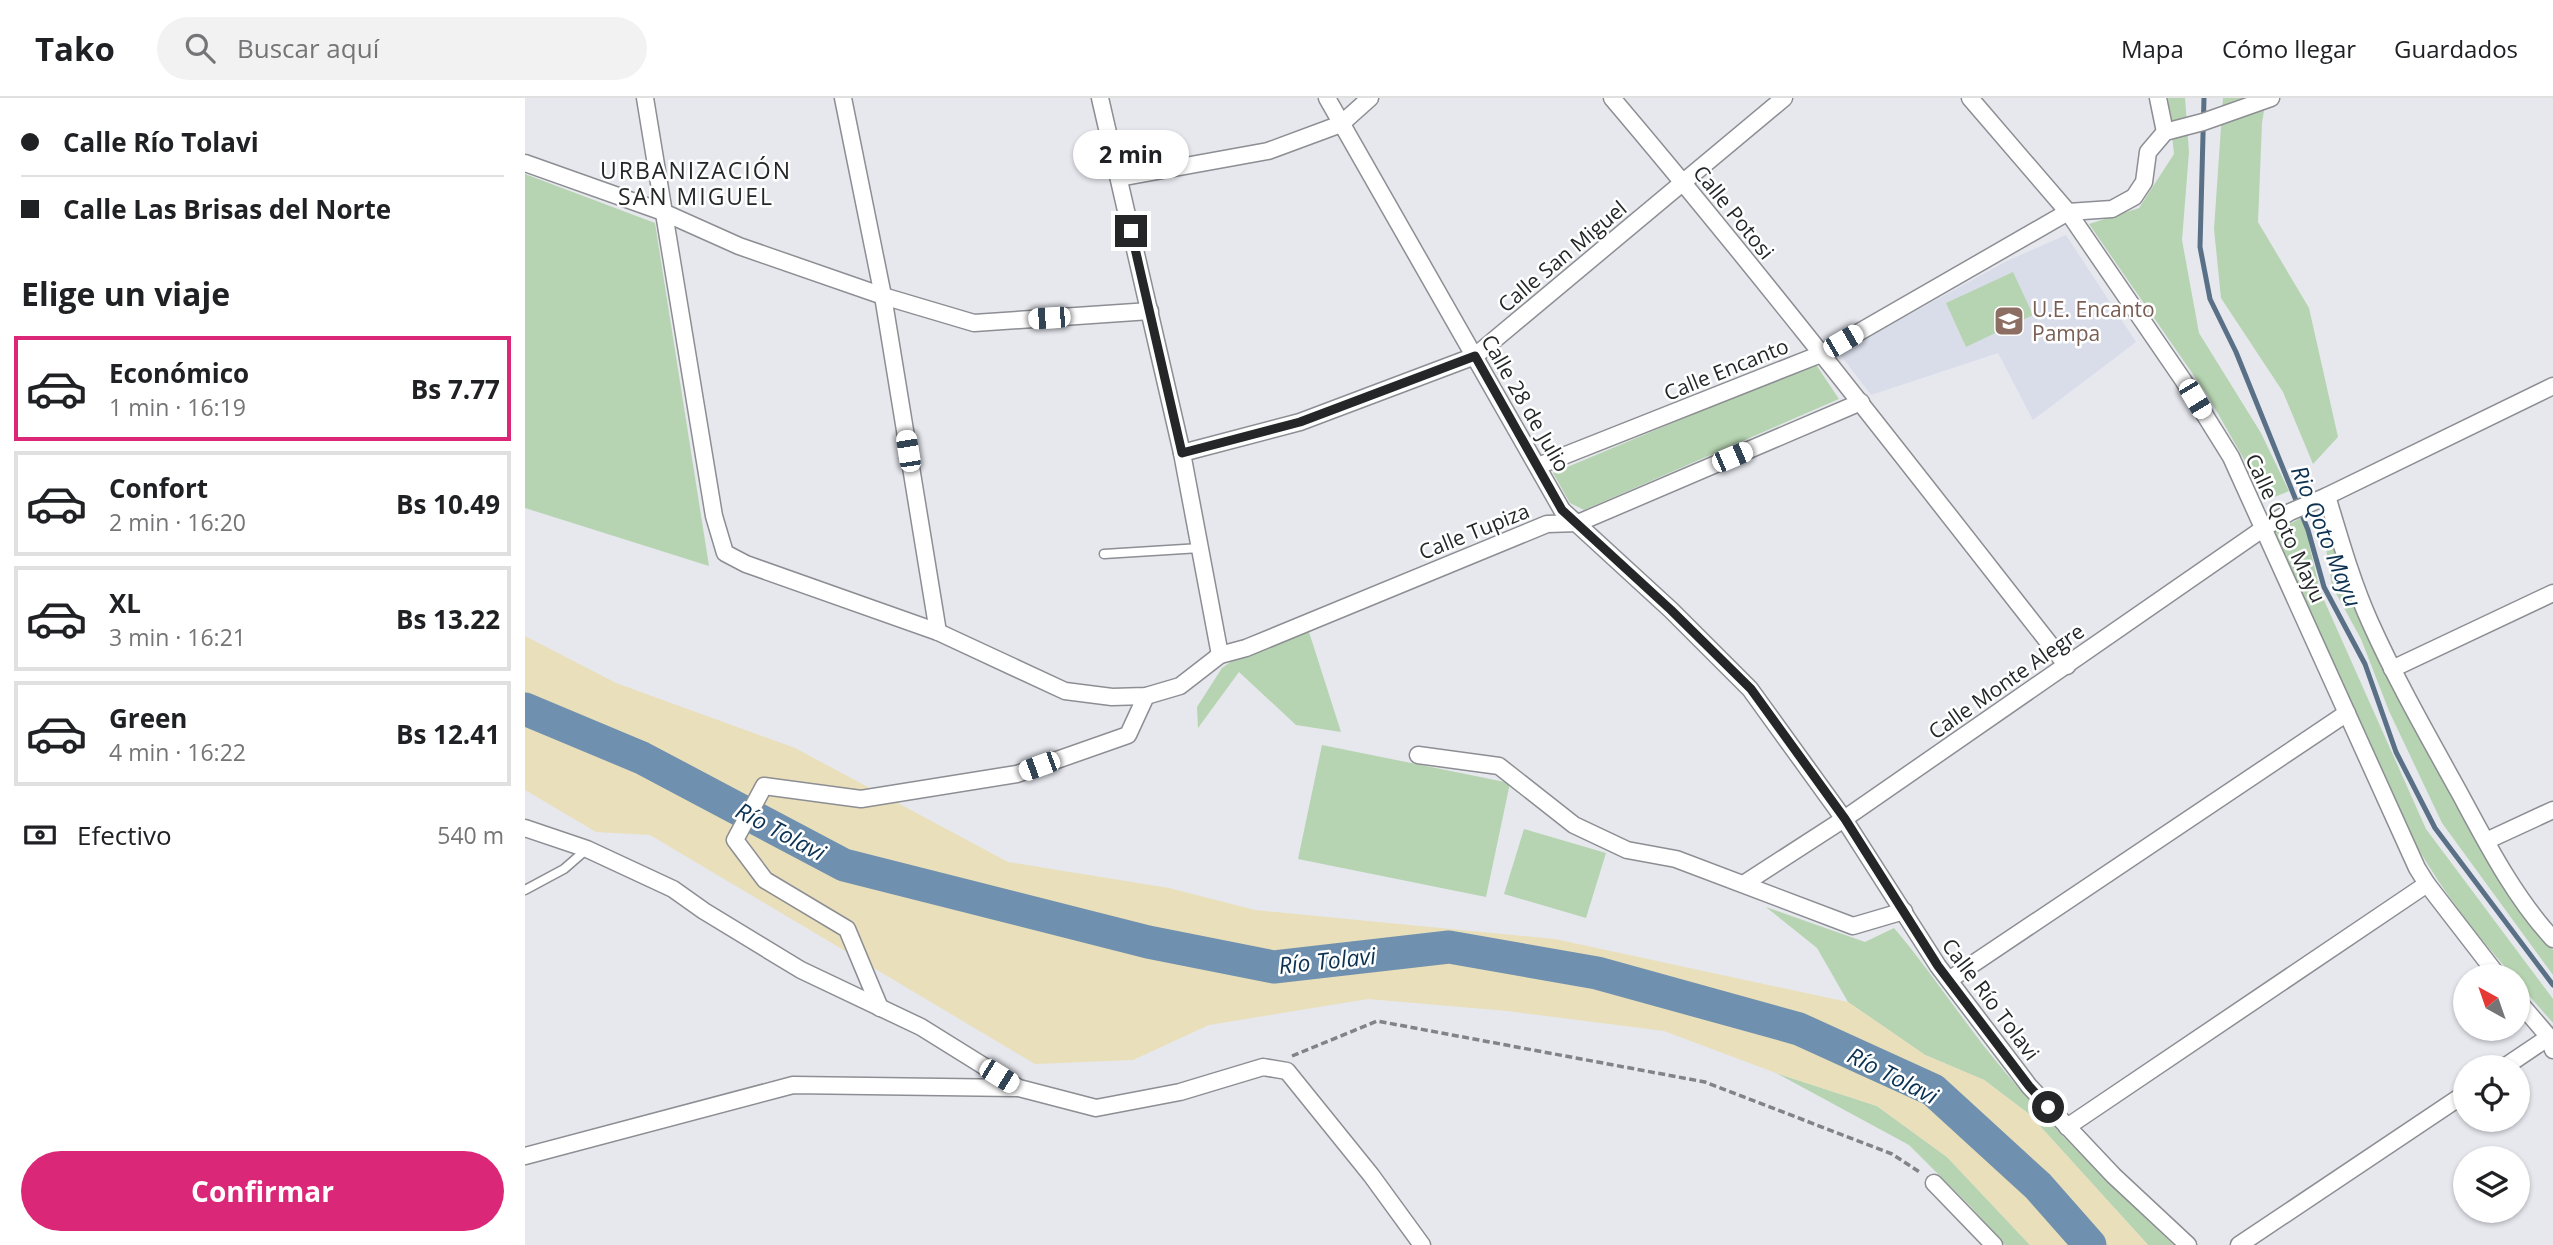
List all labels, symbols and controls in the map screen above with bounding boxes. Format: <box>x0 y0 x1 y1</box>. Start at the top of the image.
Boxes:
search box <box>157 17 647 80</box>
text: Tako <box>35 26 115 71</box>
icon: search <box>181 29 219 67</box>
text: Buscar aquí <box>237 30 379 66</box>
text: Mapa <box>2121 32 2184 65</box>
text: Cómo llegar <box>2222 32 2356 65</box>
text: Guardados <box>2394 32 2518 65</box>
text: Calle Río Tolavi <box>63 124 259 160</box>
callout: 2 min <box>1073 130 1189 178</box>
text: 2 min <box>1099 138 1163 170</box>
district label: URBANIZACIÓN SAN MIGUEL <box>600 154 792 212</box>
street label: Calle Potosi <box>1687 159 1781 265</box>
text: Calle Las Brisas del Norte <box>63 191 391 227</box>
street label: Calle San Miguel <box>1492 194 1632 318</box>
route end <box>1115 215 1147 247</box>
text: Elige un viaje <box>21 272 230 315</box>
place label: U.E. Encanto Pampa <box>2032 295 2155 347</box>
school or university icon: U.E. Encanto Pampa <box>1992 304 2026 338</box>
car <box>1028 306 1071 330</box>
car <box>1820 321 1867 361</box>
street label: Calle 28 de Julio <box>1475 329 1577 477</box>
street label: Calle Encanto <box>1660 331 1792 407</box>
text: Económico <box>109 355 249 391</box>
icon: car <box>25 357 88 420</box>
text: Bs 7.77 <box>411 371 500 407</box>
car <box>2176 376 2215 422</box>
text: 1 min · 16:19 <box>109 391 246 423</box>
car <box>895 429 922 473</box>
car <box>1709 439 1756 475</box>
street label: Calle Qoto Mayu <box>2239 449 2333 607</box>
water label: Rio Qoto Mayu <box>2284 460 2370 612</box>
text: Confort <box>109 470 208 506</box>
icon: car <box>25 472 88 535</box>
text: Bs 10.49 <box>396 486 500 522</box>
street label: Calle Tupiza <box>1415 496 1533 566</box>
text: 2 min · 16:20 <box>109 506 246 538</box>
text: XL <box>109 585 141 621</box>
icon: car <box>25 587 88 650</box>
text: Bs 13.22 <box>396 601 500 637</box>
street label: Calle Monte Alegre <box>1923 617 2089 745</box>
text: 3 min · 16:21 <box>109 621 246 653</box>
text: Green <box>109 700 187 736</box>
icon: car <box>25 702 88 765</box>
text: Bs 12.41 <box>396 716 500 752</box>
text: 4 min · 16:22 <box>109 736 246 768</box>
car <box>1016 749 1063 783</box>
water label: Río Tolavi <box>730 794 833 869</box>
icon: cash <box>21 816 59 854</box>
text: Efectivo <box>77 817 172 853</box>
text: 540 m <box>437 819 504 851</box>
street label: Calle Río Tolavi <box>1936 932 2046 1066</box>
water label: Río Tolavi <box>1277 939 1378 981</box>
north arrow <box>2453 964 2531 1041</box>
map controls <box>2453 964 2530 1223</box>
water label: Río Tolavi <box>1842 1039 1945 1112</box>
button: locate <box>2453 1055 2530 1132</box>
car <box>976 1056 1023 1096</box>
route start <box>2032 1091 2064 1123</box>
button: layers <box>2453 1146 2530 1223</box>
button: Confirmar <box>21 1151 504 1231</box>

